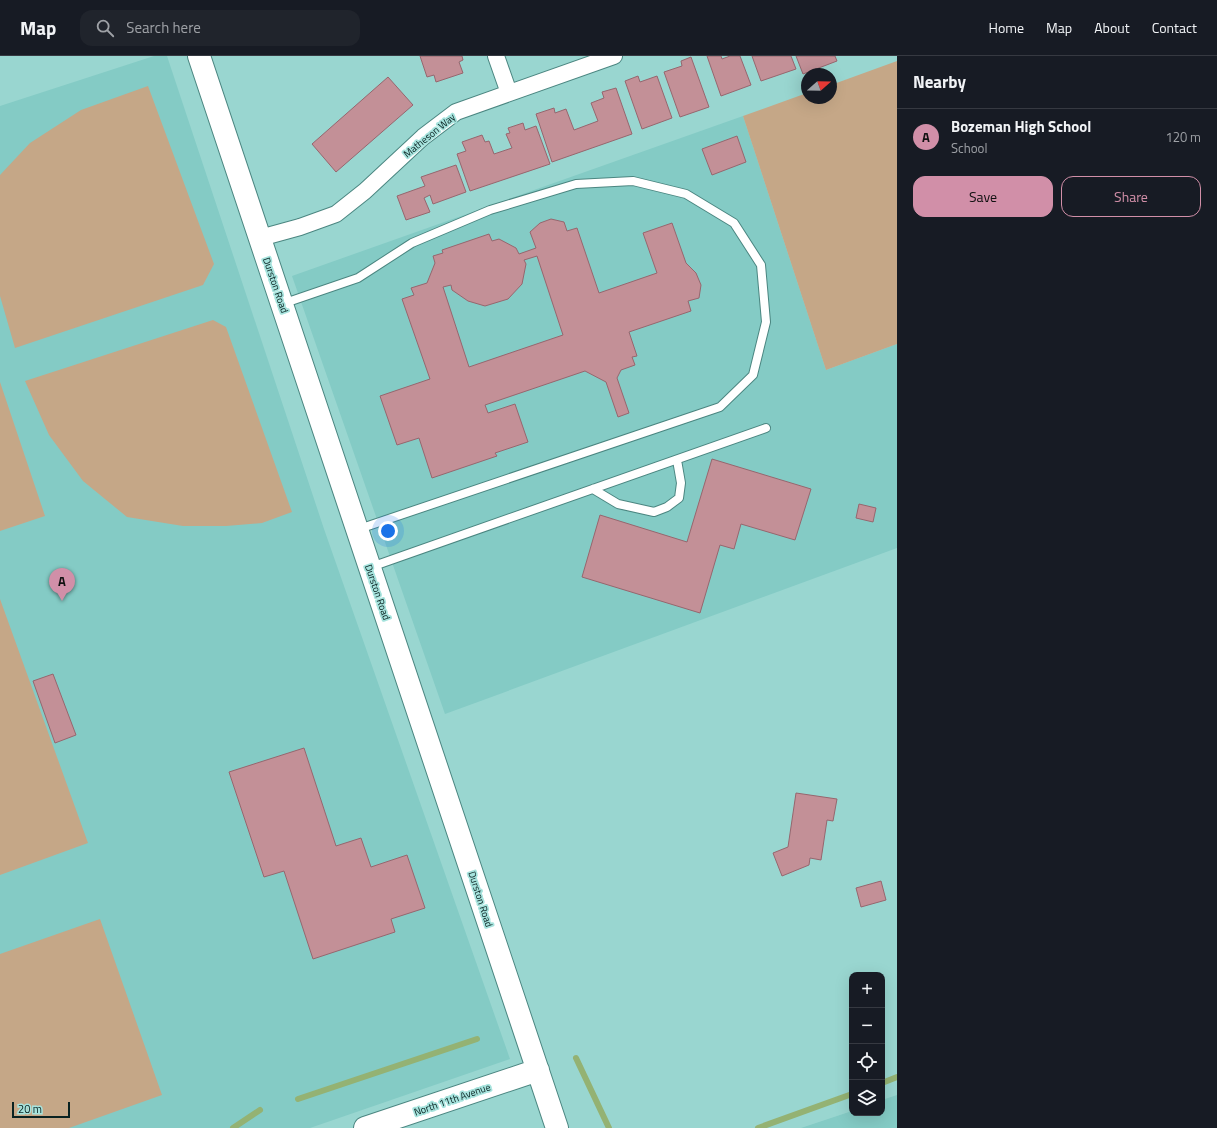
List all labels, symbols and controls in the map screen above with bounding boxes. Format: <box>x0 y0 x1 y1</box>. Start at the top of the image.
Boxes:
search box <box>80 10 360 46</box>
text: Map <box>20 13 56 42</box>
text: Search here <box>126 16 201 39</box>
icon: search <box>94 17 116 39</box>
text: Home <box>989 17 1024 38</box>
text: Map <box>1046 17 1072 38</box>
text: About <box>1094 17 1130 38</box>
text: Contact <box>1152 17 1197 38</box>
north arrow <box>801 68 837 104</box>
text: Nearby <box>913 69 966 95</box>
street label: Matheson Way <box>400 110 459 161</box>
text: Bozeman High School <box>951 115 1091 138</box>
text: A <box>922 127 930 147</box>
text: 120 m <box>1165 127 1201 147</box>
text: School <box>951 138 987 158</box>
button: Save <box>913 176 1053 217</box>
button: Share <box>1061 176 1201 217</box>
street label: Durston Road <box>259 255 292 315</box>
your location <box>378 521 398 541</box>
street label: Durston Road <box>361 562 394 622</box>
pin: A <box>49 568 75 601</box>
street label: Durston Road <box>464 869 497 929</box>
map controls <box>849 972 885 1116</box>
button: + <box>849 972 885 1008</box>
button: − <box>849 1008 885 1044</box>
button: locate <box>849 1044 885 1080</box>
street label: North 11th Avenue <box>412 1079 492 1120</box>
button: layers <box>849 1080 885 1116</box>
scale bar <box>12 1100 70 1119</box>
text: 20 m <box>18 1101 42 1117</box>

